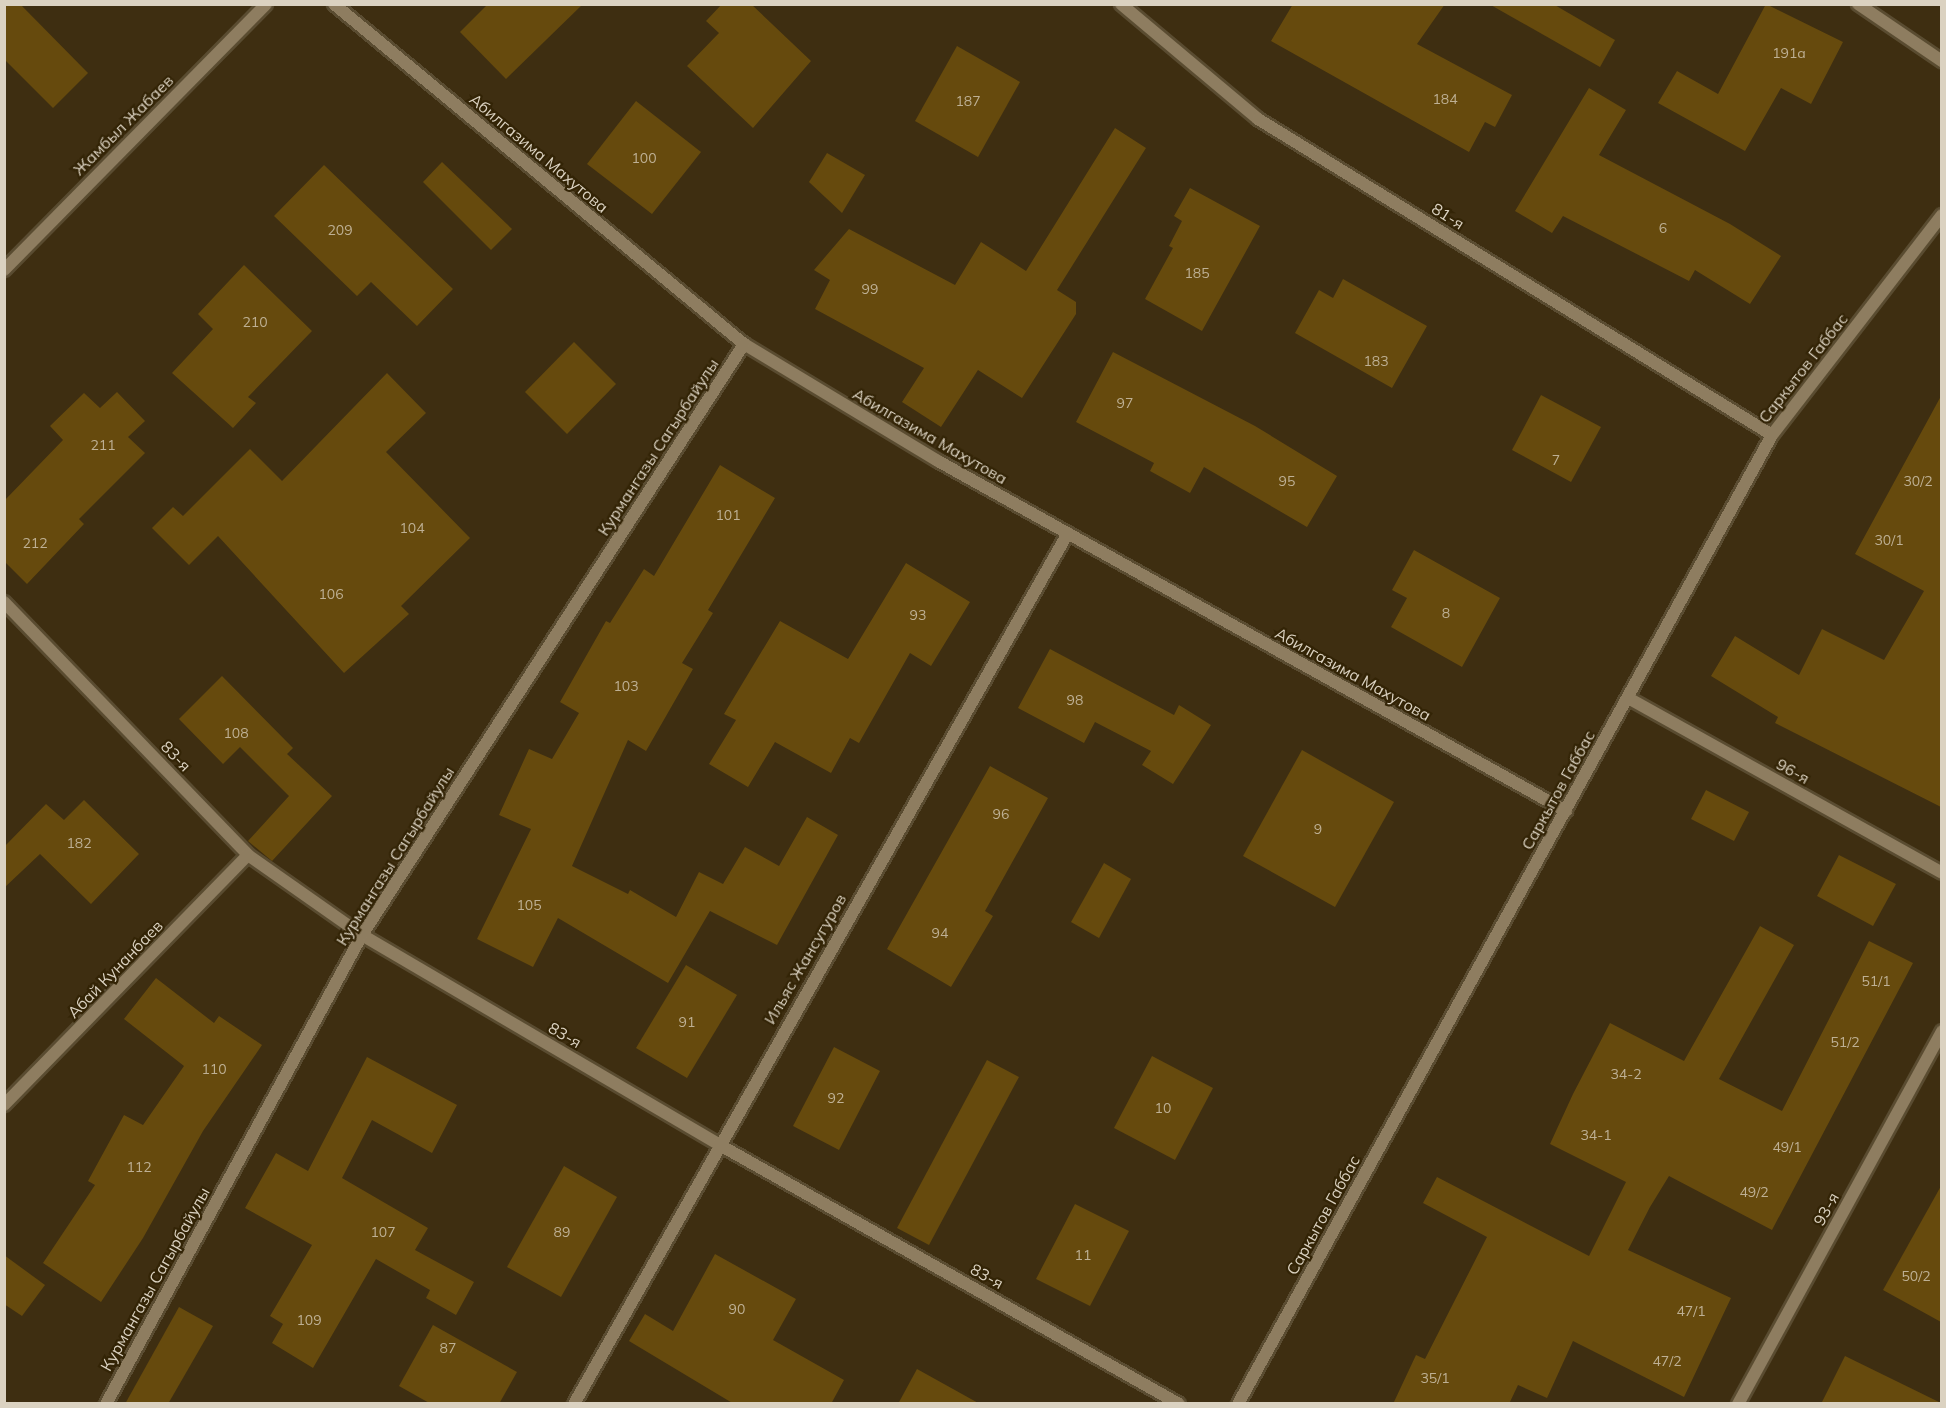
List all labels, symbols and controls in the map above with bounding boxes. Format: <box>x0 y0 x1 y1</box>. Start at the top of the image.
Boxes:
house number: 191а <box>1772 45 1806 61</box>
street label: Жамбыл Жабаев <box>69 71 177 179</box>
street label: Абилгазима Махутова <box>466 89 612 217</box>
house number: 184 <box>1432 91 1458 107</box>
house number: 187 <box>955 93 981 109</box>
house number: 100 <box>631 150 657 166</box>
street label: 81-я <box>1428 199 1468 233</box>
house number: 6 <box>1659 220 1667 236</box>
house number: 209 <box>327 222 353 238</box>
house number: 185 <box>1184 265 1210 281</box>
house number: 99 <box>862 281 878 297</box>
street label: Саркытов Габбас <box>1754 310 1852 426</box>
house number: 210 <box>242 314 268 330</box>
house number: 183 <box>1363 353 1389 369</box>
street label: Курмангазы Сагырбайулы <box>594 355 722 539</box>
street label: Абилгазима Махутова <box>849 384 1011 488</box>
house number: 97 <box>1117 395 1133 411</box>
house number: 211 <box>90 437 116 453</box>
house number: 7 <box>1552 452 1560 468</box>
house number: 95 <box>1279 473 1295 489</box>
house number: 30/2 <box>1903 473 1933 489</box>
house number: 101 <box>715 507 741 523</box>
house number: 104 <box>399 520 425 536</box>
house number: 30/1 <box>1874 532 1904 548</box>
house number: 212 <box>22 535 48 551</box>
house number: 106 <box>318 586 344 602</box>
house number: 8 <box>1442 605 1450 621</box>
house number: 93 <box>910 607 926 623</box>
street label: Абилгазима Махутова <box>1272 623 1434 725</box>
house number: 103 <box>613 678 639 694</box>
house number: 98 <box>1067 692 1083 708</box>
house number: 108 <box>223 725 249 741</box>
street label: Саркытов Габбас <box>1517 727 1599 853</box>
street label: 83-я <box>157 737 195 775</box>
street label: 96-я <box>1773 754 1813 788</box>
street label: Курмангазы Сагырбайулы <box>332 763 458 949</box>
house number: 96 <box>993 806 1009 822</box>
house number: 9 <box>1314 821 1322 837</box>
house number: 182 <box>66 835 92 851</box>
street label: Ильяс Жансугуров <box>760 891 850 1027</box>
house number: 105 <box>516 897 542 913</box>
street label: Абай Кунанбаев <box>63 916 167 1022</box>
house number: 94 <box>932 925 948 941</box>
house number: 51/1 <box>1861 973 1891 989</box>
house number: 91 <box>679 1014 695 1030</box>
street label: 83-я <box>545 1018 585 1052</box>
house number: 51/2 <box>1830 1034 1860 1050</box>
house number: 110 <box>201 1061 227 1077</box>
house number: 34-2 <box>1610 1066 1642 1082</box>
house number: 92 <box>828 1090 844 1106</box>
house number: 10 <box>1155 1100 1171 1116</box>
house number: 34-1 <box>1580 1127 1612 1143</box>
house number: 49/1 <box>1772 1139 1802 1155</box>
street label: Саркытов Габбас <box>1282 1152 1364 1278</box>
house number: 112 <box>126 1159 152 1175</box>
street label: Курмангазы Сагырбайулы <box>96 1184 214 1374</box>
house number: 49/2 <box>1739 1184 1769 1200</box>
street label: 93-я <box>1809 1189 1843 1229</box>
house number: 107 <box>370 1224 396 1240</box>
house number: 89 <box>554 1224 570 1240</box>
house number: 11 <box>1075 1247 1091 1263</box>
street label: 83-я <box>967 1259 1007 1293</box>
house number: 50/2 <box>1901 1268 1931 1284</box>
house number: 90 <box>729 1301 745 1317</box>
house number: 47/1 <box>1676 1303 1706 1319</box>
house number: 109 <box>296 1312 322 1328</box>
house number: 87 <box>440 1340 456 1356</box>
house number: 47/2 <box>1652 1353 1682 1369</box>
house number: 35/1 <box>1420 1370 1450 1386</box>

